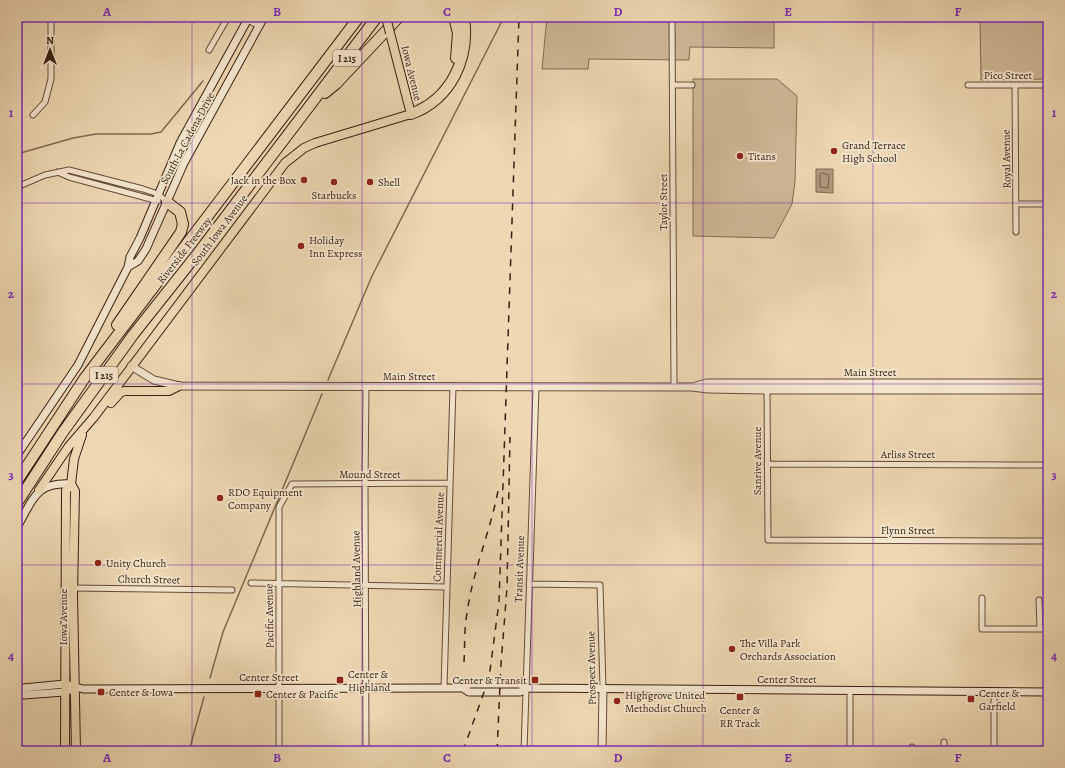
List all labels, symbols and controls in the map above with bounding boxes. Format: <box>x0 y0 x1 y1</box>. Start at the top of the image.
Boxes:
text: A <box>102 3 112 20</box>
text: B <box>273 3 281 20</box>
text: C <box>443 3 451 20</box>
text: D <box>613 3 623 20</box>
text: E <box>784 3 792 20</box>
text: F <box>955 3 962 20</box>
north arrow <box>30 30 70 70</box>
text: N <box>46 33 54 48</box>
street label: Iowa Avenue <box>397 44 426 103</box>
road number: I 215 <box>333 50 361 66</box>
street label: Pico Street <box>984 68 1032 83</box>
street label: South La Cadena Drive <box>157 89 218 187</box>
text: 1 <box>9 104 14 121</box>
text: 1 <box>1052 104 1057 121</box>
street label: Royal Avenue <box>998 129 1015 189</box>
place label: Grand Terrace High School <box>842 138 906 166</box>
marker: Grand Terrace High School <box>829 146 839 156</box>
place label: Titans <box>748 149 776 164</box>
marker: Titans <box>735 151 745 161</box>
place label: Jack in the Box <box>230 173 297 188</box>
street label: Taylor Street <box>656 173 671 230</box>
marker: Jack in the Box <box>299 175 309 185</box>
place label: Shell <box>378 175 400 190</box>
marker: Starbucks <box>329 177 339 187</box>
marker: Shell <box>365 177 375 187</box>
place label: Starbucks <box>312 188 356 203</box>
street label: South Iowa Avenue <box>188 192 251 269</box>
street label: Riverside Freeway <box>154 214 215 287</box>
place label: Holiday Inn Express <box>309 233 363 261</box>
marker: Holiday Inn Express <box>296 241 306 251</box>
text: 2 <box>8 285 15 302</box>
text: 2 <box>1051 285 1058 302</box>
street label: Main Street <box>844 365 897 380</box>
road number: I 215 <box>90 367 118 383</box>
street label: Main Street <box>383 369 436 384</box>
street label: Sanrive Avenue <box>750 427 765 495</box>
street label: Arliss Street <box>880 447 936 462</box>
text: 3 <box>8 466 14 483</box>
text: 3 <box>1051 466 1057 483</box>
street label: Mound Street <box>339 467 401 482</box>
place label: RDO Equipment Company <box>228 485 303 513</box>
street label: Commercial Avenue <box>429 492 448 582</box>
marker: RDO Equipment Company <box>215 493 225 503</box>
street label: Flynn Street <box>881 523 936 538</box>
street label: Highland Avenue <box>348 530 365 608</box>
street label: Transit Avenue <box>511 535 528 603</box>
place label: Unity Church <box>106 556 167 571</box>
marker: Unity Church <box>93 558 103 568</box>
street label: Church Street <box>118 571 181 588</box>
street label: Pacific Avenue <box>261 583 278 649</box>
street label: Iowa Avenue <box>56 589 71 645</box>
street label: Prospect Avenue <box>583 631 600 705</box>
place label: The Villa Park Orchards Association <box>740 636 836 664</box>
marker: The Villa Park Orchards Association <box>727 644 737 654</box>
text: 4 <box>8 647 14 664</box>
text: 4 <box>1051 647 1057 664</box>
place label: Center & Highland <box>348 667 391 695</box>
street label: Center Street <box>239 670 299 685</box>
street label: Center Street <box>757 672 817 687</box>
place label: Center & Transit <box>452 673 527 688</box>
marker: Center & Highland <box>335 675 345 685</box>
marker: Center & Transit <box>530 675 540 685</box>
place label: Center & Iowa <box>109 685 174 700</box>
place label: Center & Garfield <box>979 686 1020 714</box>
marker: Center & Iowa <box>96 687 106 697</box>
place label: Center & Pacific <box>266 687 339 702</box>
place label: Highgrove United Methodist Church <box>625 688 707 716</box>
marker: Center & Pacific <box>253 689 263 699</box>
marker: Center & RR Track <box>735 692 745 702</box>
marker: Center & Garfield <box>966 694 976 704</box>
marker: Highgrove United Methodist Church <box>612 696 622 706</box>
place label: Center & RR Track <box>720 703 761 731</box>
text: A <box>102 749 112 766</box>
text: B <box>273 749 281 766</box>
text: C <box>443 749 451 766</box>
text: D <box>613 749 623 766</box>
text: E <box>784 749 792 766</box>
text: F <box>955 749 962 766</box>

